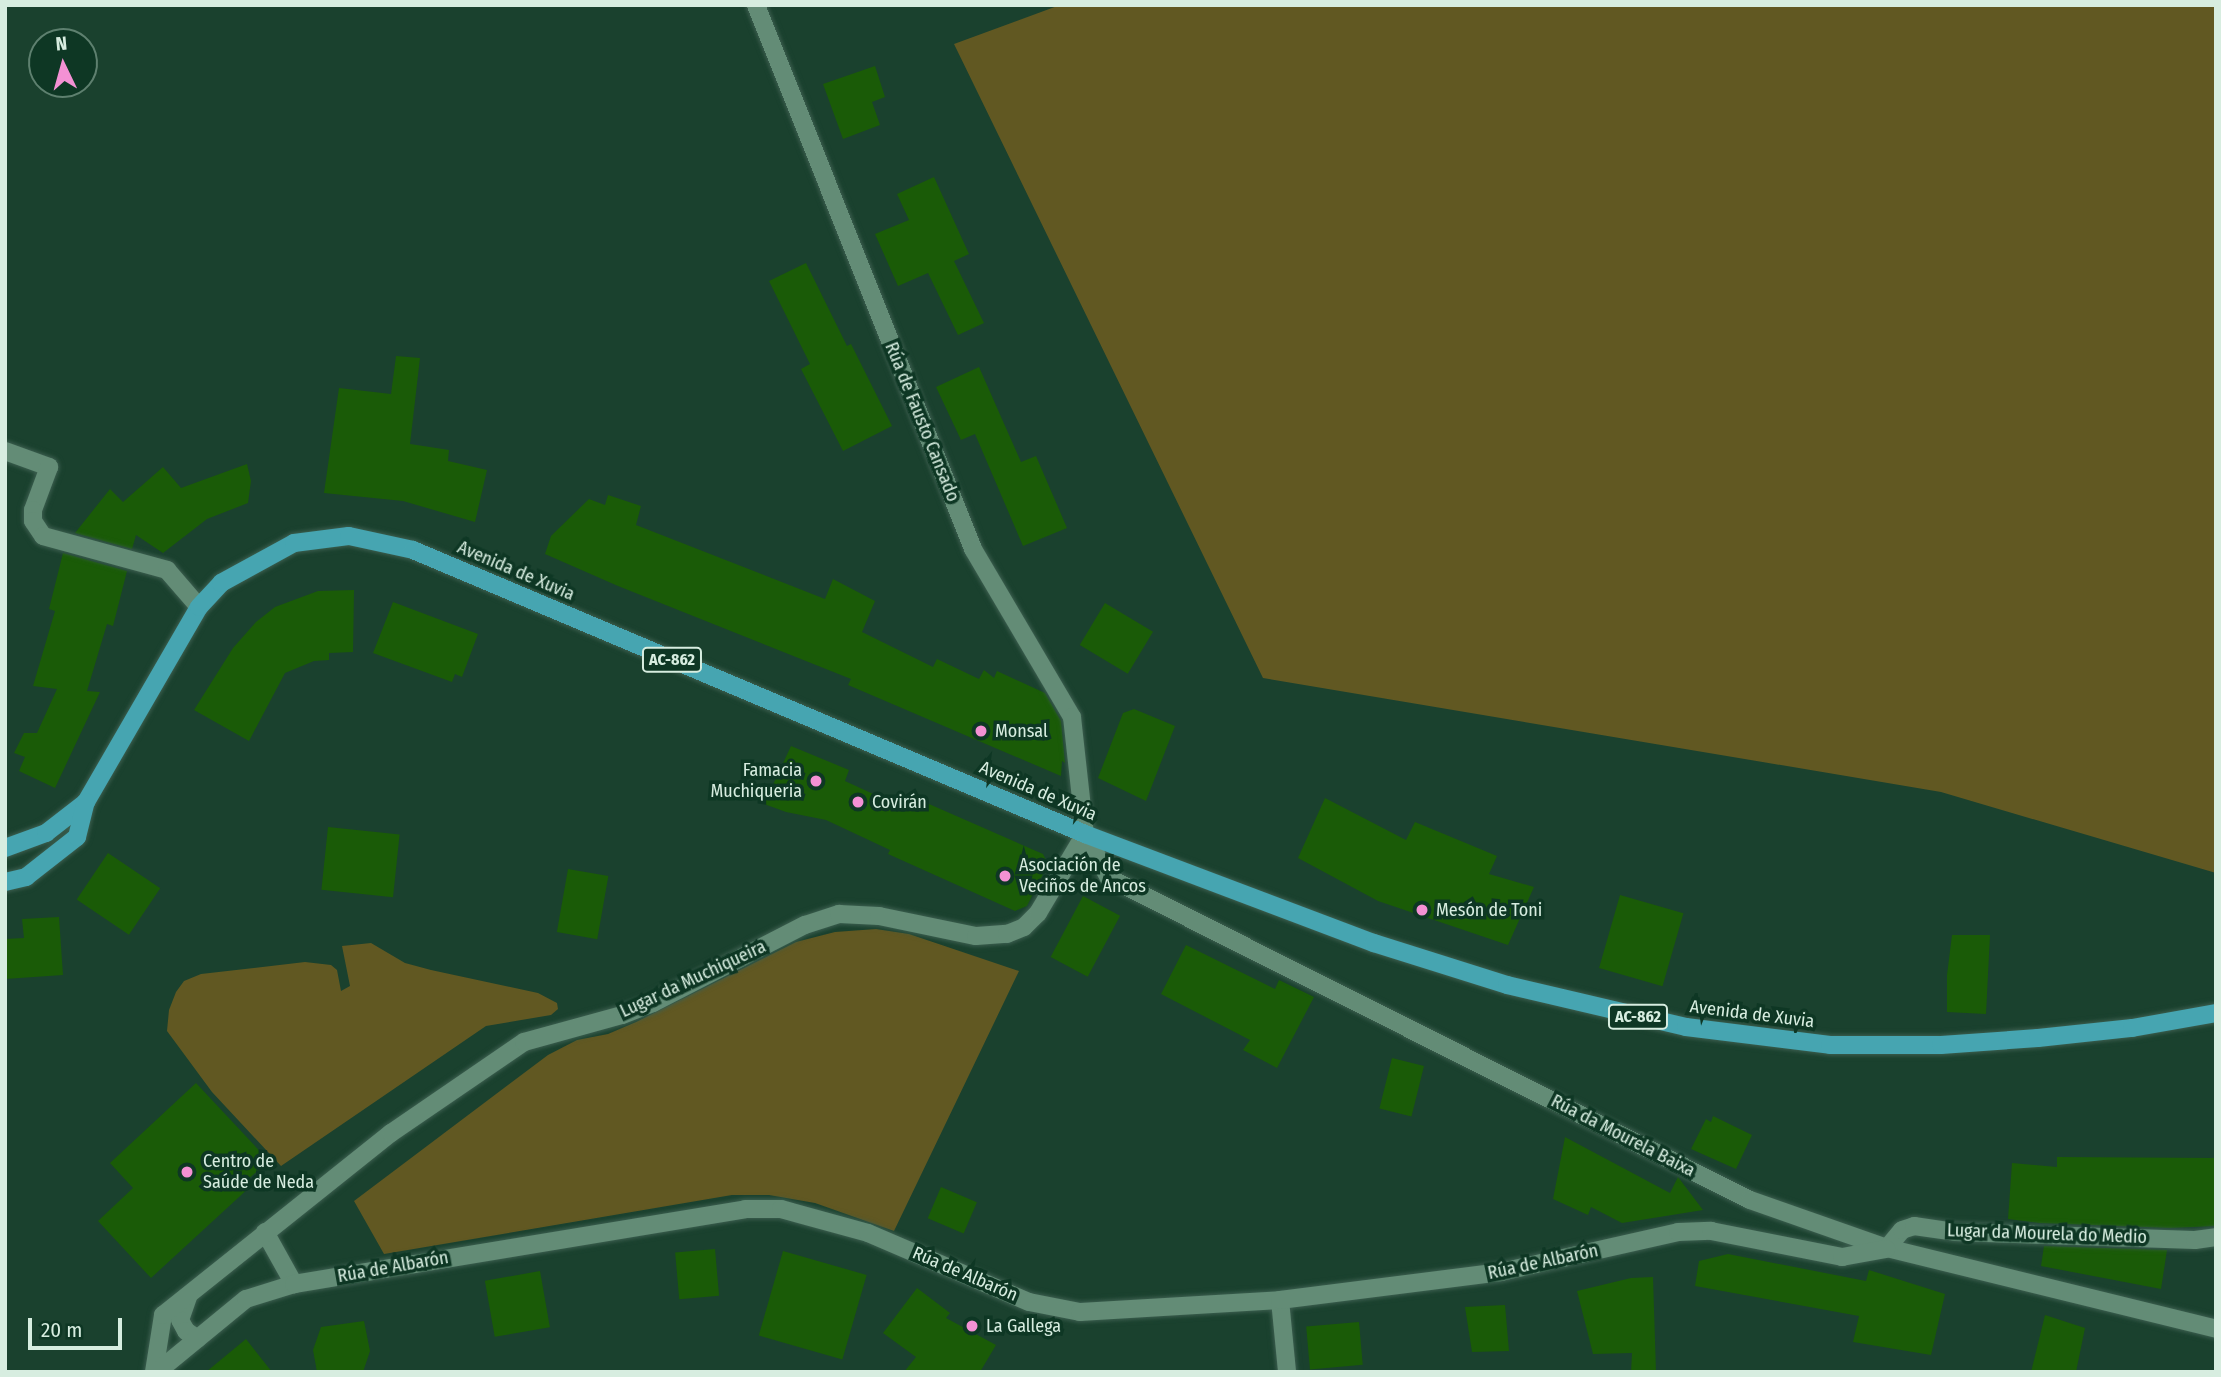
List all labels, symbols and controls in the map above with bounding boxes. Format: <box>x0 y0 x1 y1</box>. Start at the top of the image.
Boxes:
north arrow <box>28 28 98 98</box>
text: N <box>55 32 68 56</box>
street label: Rúa de Fausto Cansado <box>880 339 964 505</box>
street label: Avenida de Xuvia <box>454 537 578 605</box>
road number: AC-862 <box>640 648 704 673</box>
place label: Monsal <box>995 720 1048 742</box>
marker: Monsal <box>973 723 989 739</box>
street label: Avenida de Xuvia <box>976 757 1100 825</box>
place label: Famacia Muchiqueria <box>710 760 802 802</box>
marker: Famacia Muchiqueria <box>808 773 824 789</box>
place label: Covirán <box>872 791 927 813</box>
marker: Covirán <box>850 794 866 810</box>
place label: Asociación de Veciños de Ancos <box>1019 855 1146 898</box>
marker: Asociación de Veciños de Ancos <box>997 868 1013 884</box>
place label: Mesón de Toni <box>1436 899 1542 921</box>
marker: Mesón de Toni <box>1414 902 1430 918</box>
street label: Lugar da Muchiqueira <box>617 936 769 1022</box>
street label: Avenida de Xuvia <box>1689 996 1815 1032</box>
road number: AC-862 <box>1606 1004 1670 1030</box>
street label: Rúa da Mourela Baixa <box>1547 1090 1699 1182</box>
place label: Centro de Saúde de Neda <box>203 1151 314 1194</box>
marker: Centro de Saúde de Neda <box>177 1162 197 1182</box>
street label: Lugar da Mourela do Medio <box>1947 1220 2147 1248</box>
street label: Rúa de Albarón <box>1486 1240 1600 1284</box>
street label: Rúa de Albarón <box>909 1242 1021 1306</box>
street label: Rúa de Albarón <box>336 1247 450 1287</box>
scale bar <box>32 1304 126 1348</box>
place label: La Gallega <box>986 1315 1061 1337</box>
text: 20 m <box>41 1317 82 1343</box>
marker: La Gallega <box>964 1318 980 1334</box>

